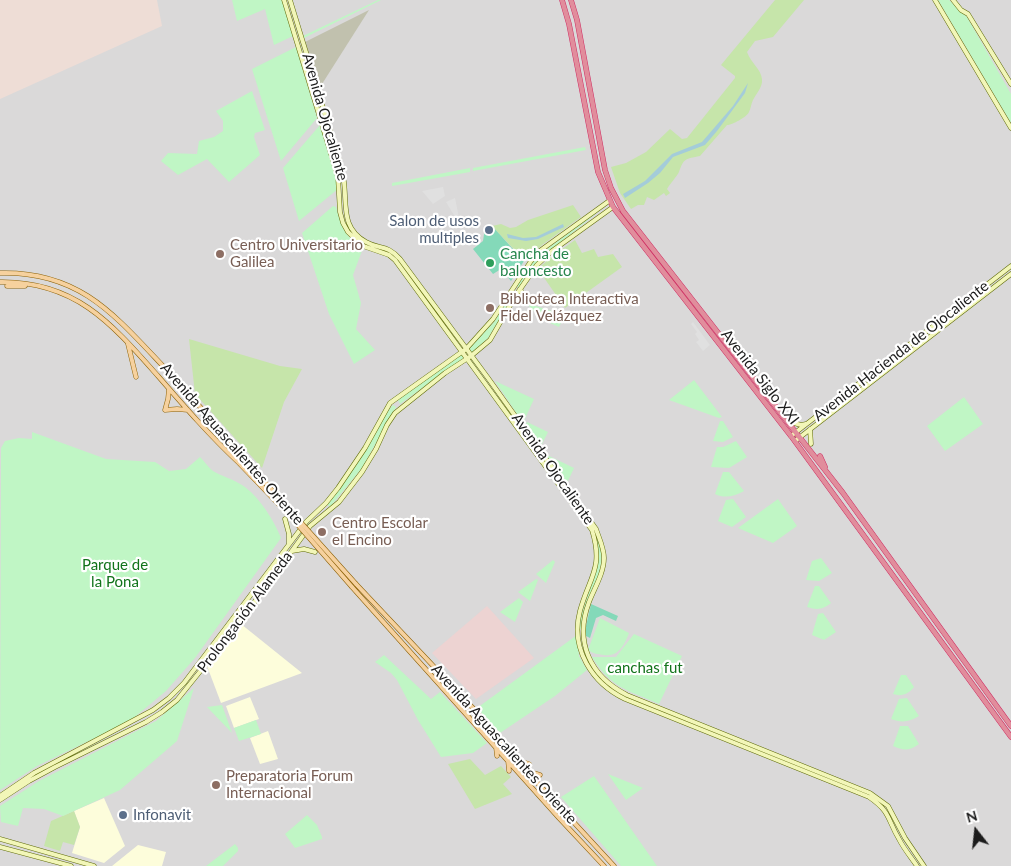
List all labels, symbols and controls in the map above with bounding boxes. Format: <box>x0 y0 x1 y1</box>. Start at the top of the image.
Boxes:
street label: Avenida Ojocaliente <box>298 51 352 183</box>
place label: Salon de usos multiples <box>389 212 479 247</box>
marker: Salon de usos multiples <box>483 224 495 236</box>
place label: Centro Universitario Galilea <box>230 236 363 271</box>
place label: Cancha de baloncesto <box>500 245 572 280</box>
marker: Centro Universitario Galilea <box>214 248 226 260</box>
marker: Cancha de baloncesto <box>484 257 496 269</box>
street label: Avenida Hacienda de Ojocaliente <box>810 277 992 425</box>
place label: Biblioteca Interactiva Fidel Velázquez <box>500 290 639 325</box>
marker: Biblioteca Interactiva Fidel Velázquez <box>484 302 496 314</box>
street label: Avenida Siglo XXI <box>717 326 803 428</box>
street label: Avenida Aguascalientes Oriente <box>157 359 307 529</box>
street label: Avenida Ojocaliente <box>508 410 598 528</box>
place label: Centro Escolar el Encino <box>332 514 428 549</box>
marker: Centro Escolar el Encino <box>316 526 328 538</box>
street label: Prolongación Alameda <box>194 548 296 676</box>
park label: Parque de la Pona <box>82 556 148 591</box>
park label: canchas fut <box>607 659 683 677</box>
street label: Avenida Aguascalientes Oriente <box>427 660 581 828</box>
place label: Preparatoria Forum Internacional <box>226 767 353 802</box>
marker: Preparatoria Forum Internacional <box>210 779 222 791</box>
place label: Infonavit <box>133 806 191 824</box>
north arrow <box>951 806 1001 856</box>
text: N <box>964 806 979 826</box>
marker: Infonavit <box>117 809 129 821</box>

